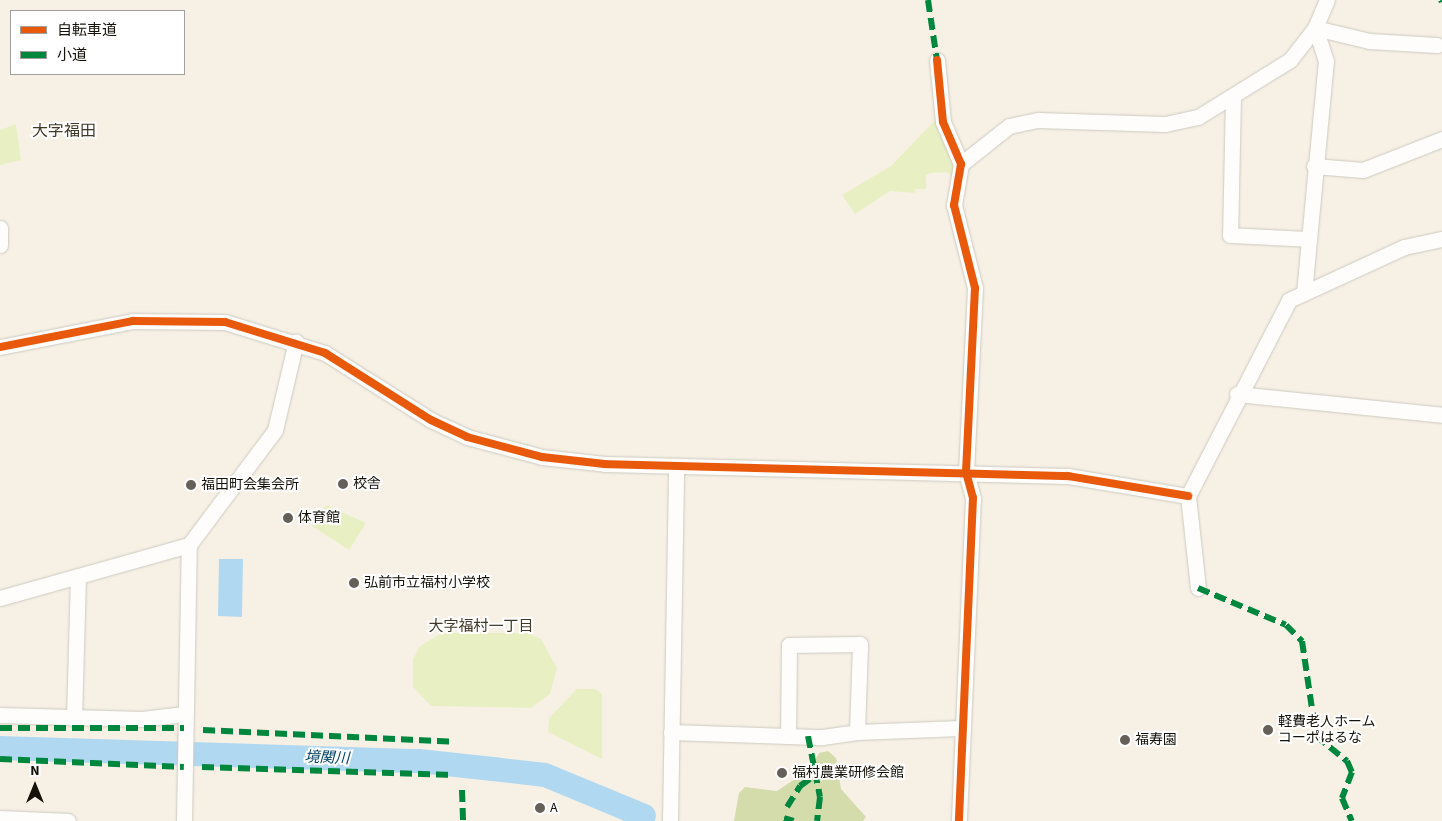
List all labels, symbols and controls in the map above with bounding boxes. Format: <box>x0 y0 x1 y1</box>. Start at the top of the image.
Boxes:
legend <box>10 10 185 75</box>
text: 自転車道 <box>57 20 117 41</box>
text: 小道 <box>57 45 87 66</box>
district label: 大字福田 <box>32 121 96 141</box>
place label: 校舎 <box>353 476 381 492</box>
place label: 福田町会集会所 <box>201 477 299 493</box>
marker: 校舎 <box>337 478 349 490</box>
marker: 福田町会集会所 <box>185 479 197 491</box>
place label: 体育館 <box>298 510 340 526</box>
marker: 体育館 <box>282 512 294 524</box>
place label: 弘前市立福村小学校 <box>364 575 490 591</box>
marker: 弘前市立福村小学校 <box>348 577 360 589</box>
district label: 大字福村一丁目 <box>429 618 533 636</box>
place label: 軽費老人ホーム コーポはるな <box>1278 714 1376 746</box>
marker: 軽費老人ホーム コーポはるな <box>1262 724 1274 736</box>
place label: 福寿園 <box>1135 732 1177 748</box>
marker: 福寿園 <box>1119 734 1131 746</box>
water label: 境関川 <box>304 748 350 768</box>
north arrow <box>10 761 60 811</box>
text: N <box>30 761 40 781</box>
place label: 福村農業研修会館 <box>792 765 904 781</box>
marker: 福村農業研修会館 <box>776 767 788 779</box>
place label: A <box>550 800 558 816</box>
marker: A <box>534 802 546 814</box>

